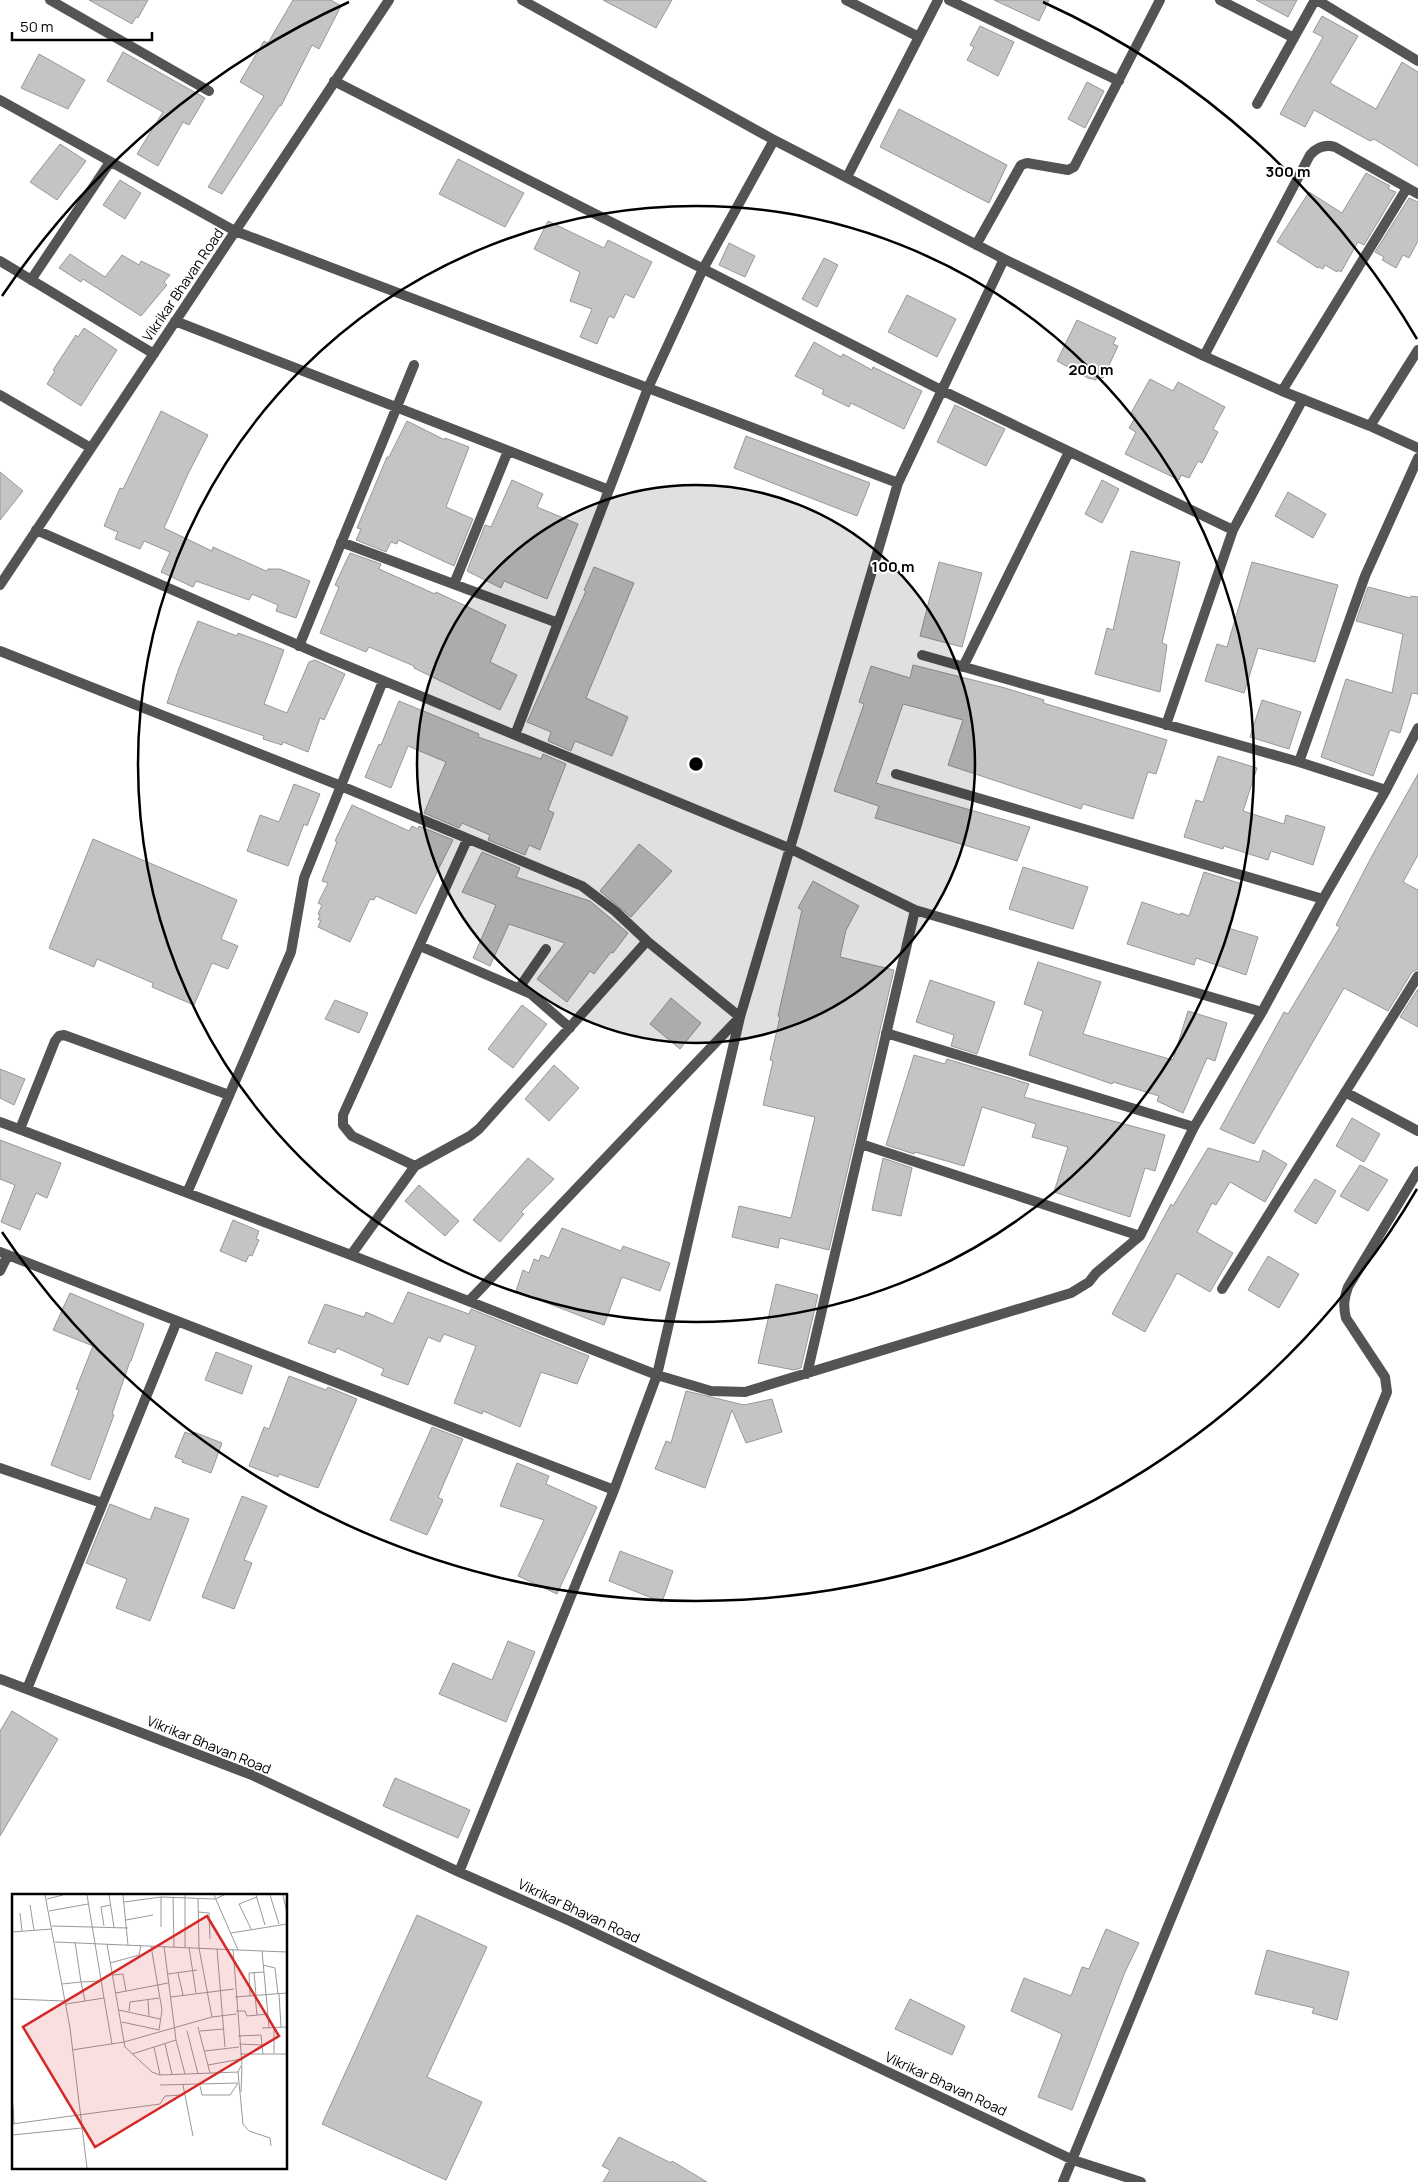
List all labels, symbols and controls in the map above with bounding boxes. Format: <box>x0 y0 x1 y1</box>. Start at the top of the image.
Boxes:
scale bar <box>12 10 152 42</box>
text: 50 m <box>20 16 54 37</box>
text: 300 m <box>1266 161 1310 182</box>
street label: Vikrikar Bhavan Road <box>138 225 227 345</box>
text: 200 m <box>1068 359 1114 380</box>
text: 100 m <box>872 556 914 577</box>
centre of rings <box>687 755 705 773</box>
street label: Vikrikar Bhavan Road <box>144 1711 274 1778</box>
street label: Vikrikar Bhavan Road <box>515 1874 643 1947</box>
inset map <box>12 1894 288 2170</box>
street label: Vikrikar Bhavan Road <box>882 2047 1010 2120</box>

